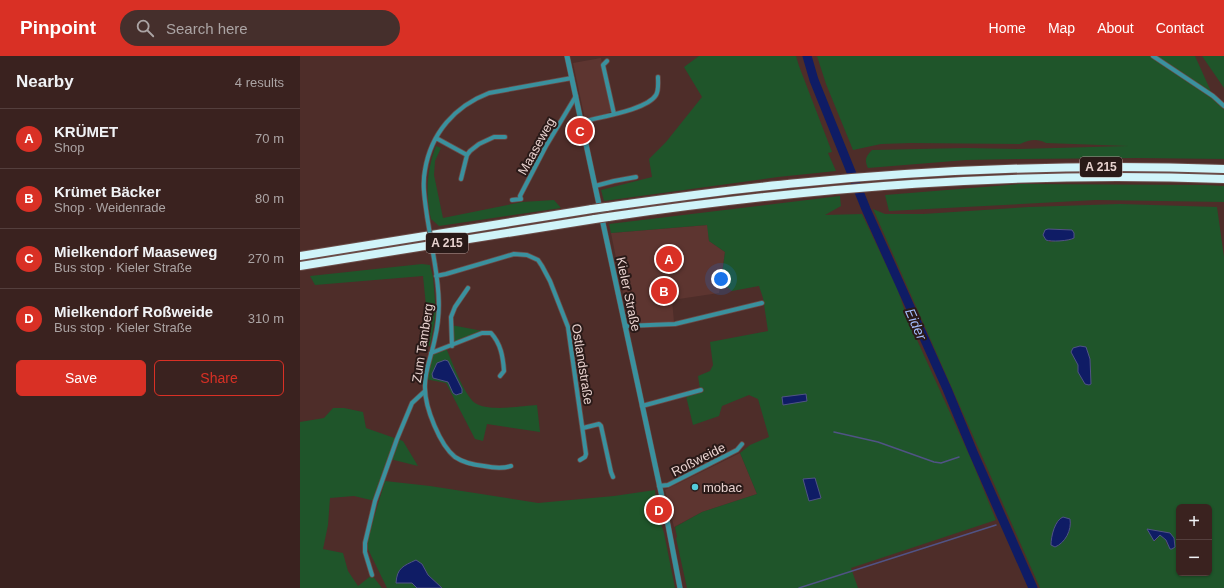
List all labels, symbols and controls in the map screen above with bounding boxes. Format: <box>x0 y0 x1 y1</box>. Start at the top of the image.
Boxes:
search box <box>120 10 400 46</box>
text: Pinpoint <box>20 17 96 38</box>
icon: search <box>134 17 156 39</box>
text: Search here <box>166 20 248 37</box>
text: Home <box>989 20 1026 36</box>
text: Map <box>1048 20 1075 36</box>
text: About <box>1097 20 1134 36</box>
text: Contact <box>1156 20 1204 36</box>
text: Nearby <box>16 72 74 91</box>
text: 4 results <box>235 75 284 90</box>
street label: Maaseweg <box>515 115 558 177</box>
pin: C <box>567 116 593 146</box>
text: KRÜMET <box>54 123 118 140</box>
text: A <box>24 131 34 146</box>
text: 70 m <box>255 131 284 146</box>
text: Shop <box>54 140 84 155</box>
road number: A 215 <box>1080 157 1122 177</box>
text: Krümet Bäcker <box>54 183 161 200</box>
text: B <box>24 191 34 206</box>
text: 80 m <box>255 191 284 206</box>
text: Shop · Weidenrade <box>54 200 166 215</box>
road number: A 215 <box>426 233 468 253</box>
text: Mielkendorf Maaseweg <box>54 243 217 260</box>
pin: A <box>656 244 682 274</box>
text: C <box>24 251 34 266</box>
text: 270 m <box>248 251 284 266</box>
street label: Kieler Straße <box>613 255 644 333</box>
text: Bus stop · Kieler Straße <box>54 260 192 275</box>
your location <box>711 269 731 289</box>
pin: B <box>651 276 677 306</box>
street label: Zum Tamberg <box>409 302 436 384</box>
text: Mielkendorf Roßweide <box>54 303 213 320</box>
water label: Eider <box>902 306 930 343</box>
text: D <box>24 311 34 326</box>
text: 310 m <box>248 311 284 326</box>
text: Bus stop · Kieler Straße <box>54 320 192 335</box>
street label: Ostlandstraße <box>569 323 596 406</box>
button: Save <box>16 360 146 396</box>
button: Share <box>154 360 284 396</box>
street label: Roßweide <box>669 439 728 479</box>
place label: mobac <box>703 480 743 495</box>
marker: mobac <box>690 482 700 492</box>
pin: D <box>646 495 672 525</box>
map controls <box>1176 504 1212 576</box>
button: + <box>1176 504 1212 540</box>
button: − <box>1176 540 1212 576</box>

